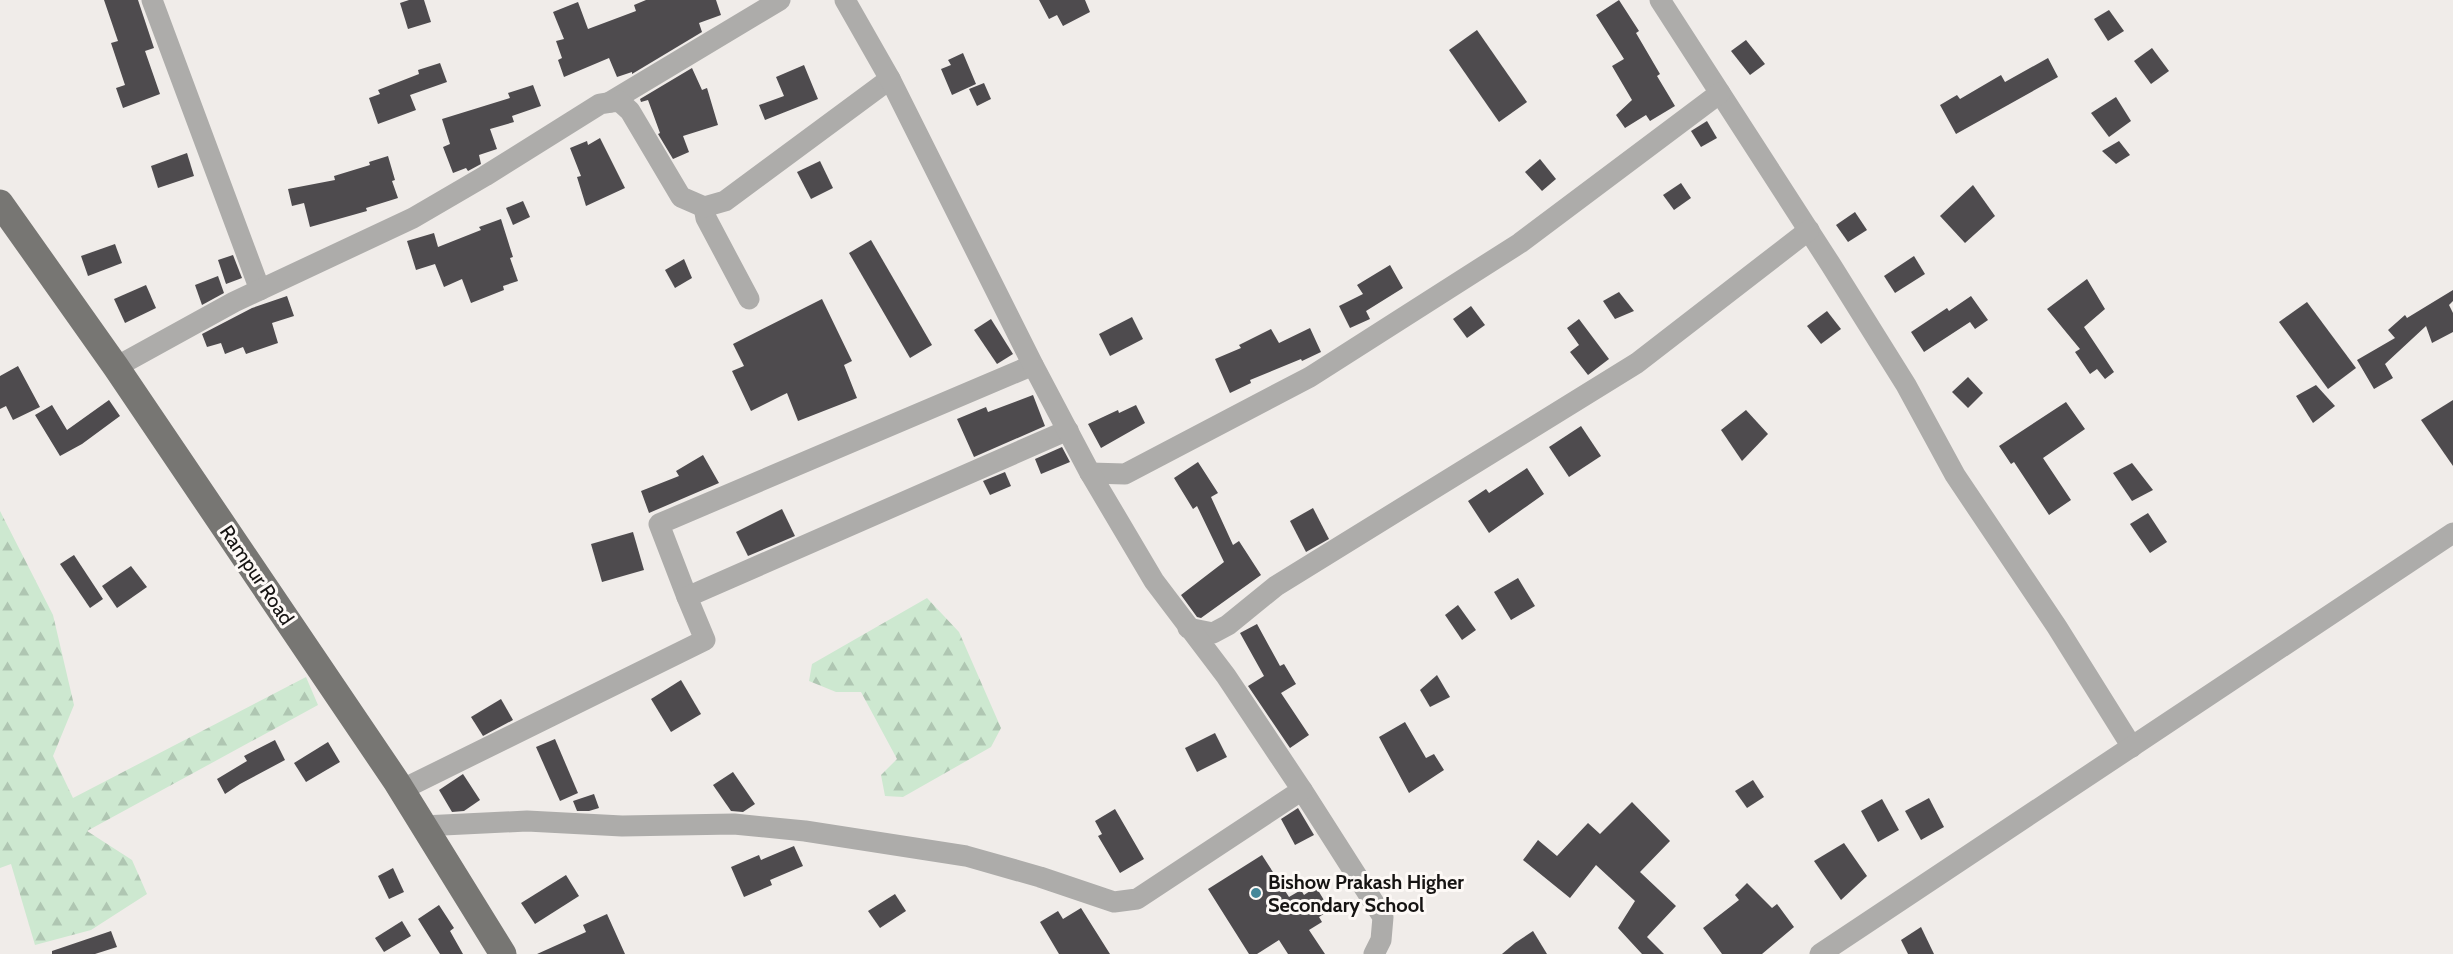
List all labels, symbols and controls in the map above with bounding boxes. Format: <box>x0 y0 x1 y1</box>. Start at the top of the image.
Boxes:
street label: Rampur Road <box>215 521 299 629</box>
place label: Bishow Prakash Higher Secondary School <box>1268 870 1464 917</box>
marker: Bishow Prakash Higher Secondary School <box>1249 886 1263 900</box>

